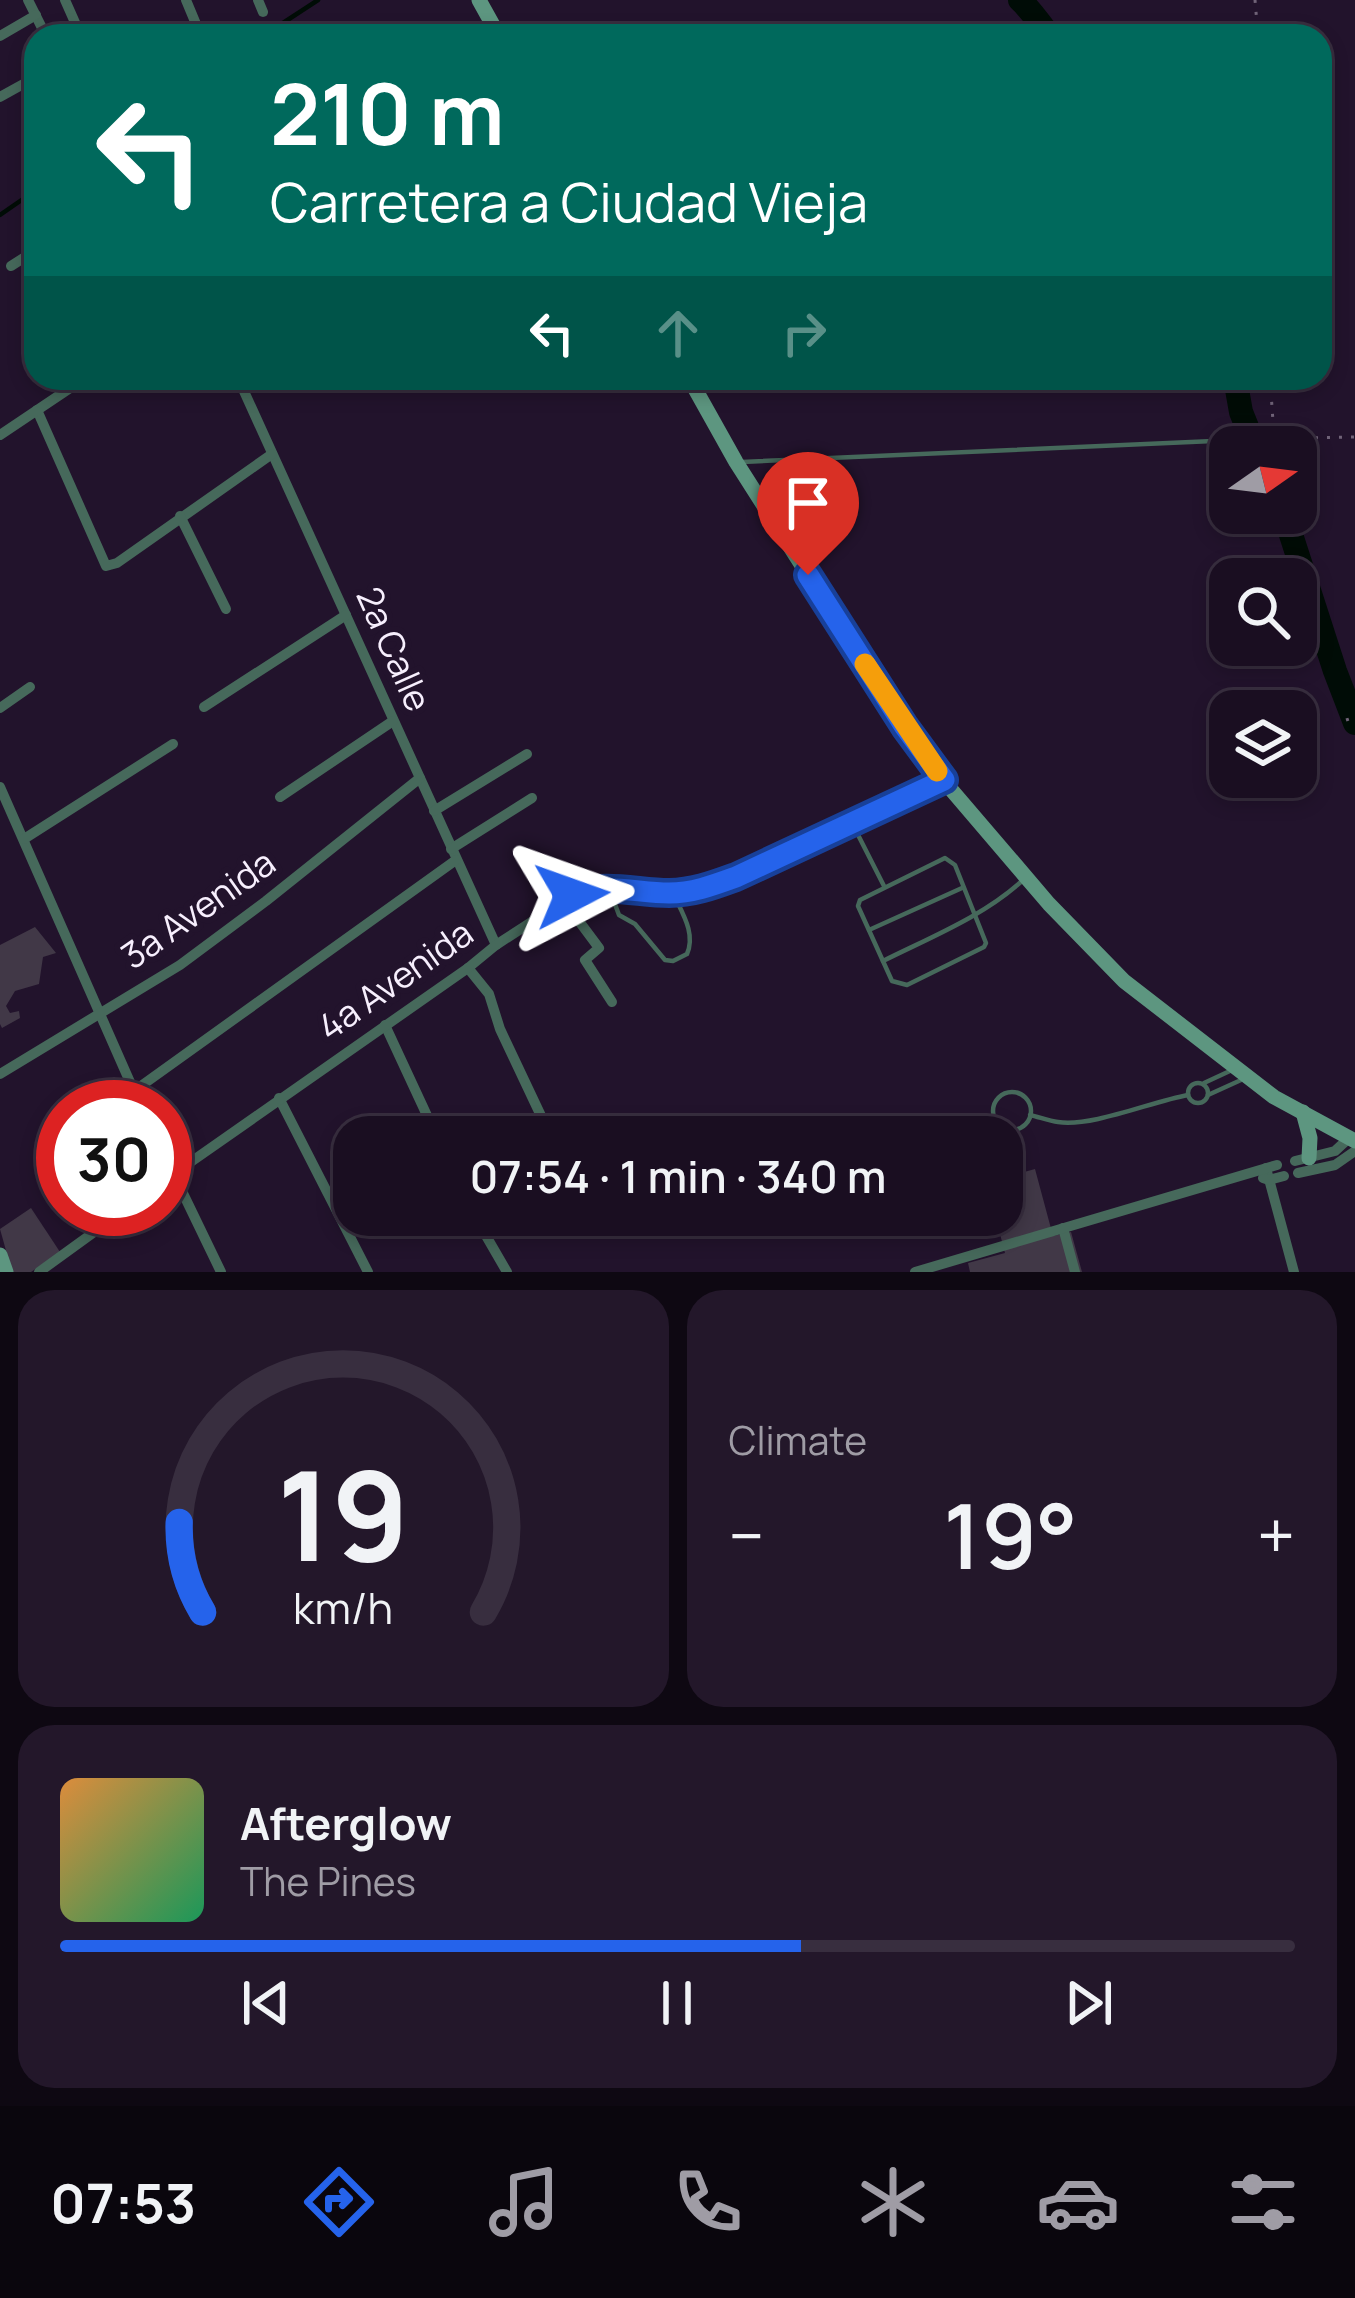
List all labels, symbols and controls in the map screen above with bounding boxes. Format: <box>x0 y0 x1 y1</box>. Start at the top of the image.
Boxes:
text: 210 m <box>270 55 504 170</box>
icon: left <box>72 72 228 228</box>
text: Carretera a Ciudad Vieja <box>270 164 868 238</box>
icon: left <box>519 300 585 366</box>
icon: ahead <box>645 300 711 366</box>
icon: right <box>771 300 837 366</box>
north arrow <box>1209 426 1317 534</box>
map controls <box>1209 426 1317 798</box>
pin <box>757 452 859 575</box>
icon: arrive <box>775 470 841 536</box>
button: search <box>1209 558 1317 666</box>
street label: 2a Calle <box>345 579 444 719</box>
button: layers <box>1209 690 1317 798</box>
position arrow <box>509 832 635 958</box>
street label: 3a Avenida <box>111 838 285 980</box>
street label: 4a Avenida <box>307 908 482 1051</box>
speed limit sign: 30 <box>36 1080 192 1236</box>
text: 07:54 · 1 min · 340 m <box>469 1145 887 1207</box>
text: Climate <box>729 1413 867 1467</box>
text: 19 <box>277 1428 409 1598</box>
text: 19° <box>943 1473 1078 1596</box>
text: − <box>729 1490 764 1580</box>
text: + <box>1257 1490 1295 1580</box>
text: km/h <box>293 1577 393 1636</box>
text: Afterglow <box>240 1792 452 1854</box>
text: The Pines <box>240 1854 416 1908</box>
icon: previous <box>233 1970 299 2036</box>
icon: pause <box>644 1970 710 2036</box>
icon: next <box>1056 1970 1122 2036</box>
icon: directions <box>297 2160 381 2244</box>
icon: music <box>482 2160 566 2244</box>
icon: phone <box>666 2160 750 2244</box>
icon: climate <box>851 2160 935 2244</box>
icon: car <box>1036 2160 1120 2244</box>
icon: filters <box>1221 2160 1305 2244</box>
text: 07:53 <box>50 2165 196 2239</box>

